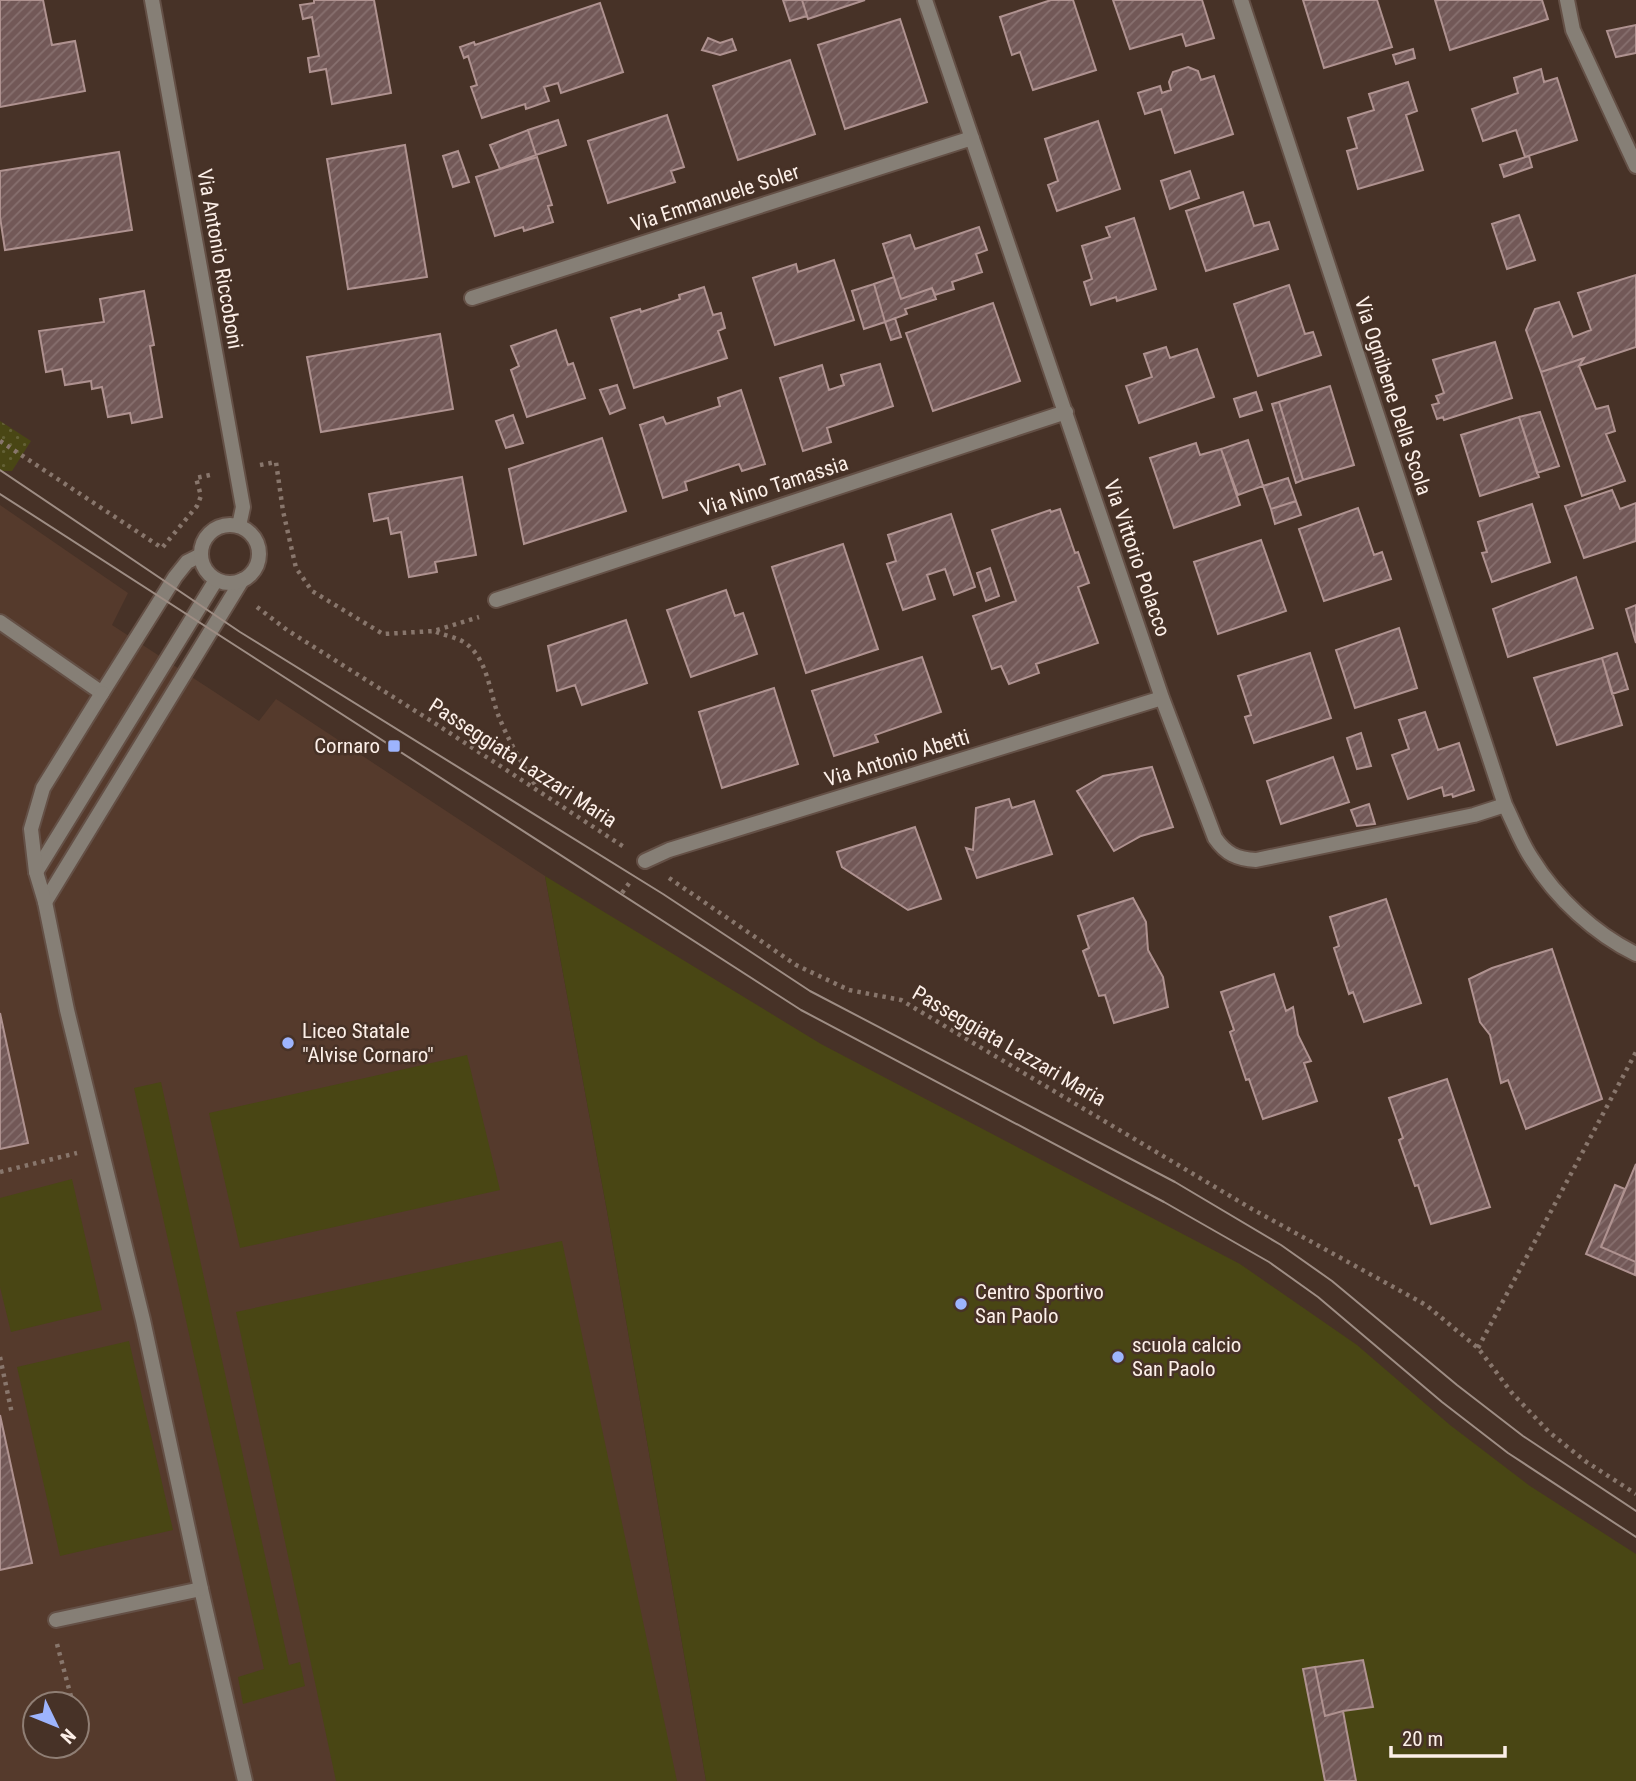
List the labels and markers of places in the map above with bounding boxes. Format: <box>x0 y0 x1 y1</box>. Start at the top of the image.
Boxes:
place label: Cornaro <box>314 734 380 758</box>
marker: Cornaro <box>386 738 402 754</box>
place label: Liceo Statale "Alvise Cornaro" <box>302 1019 434 1067</box>
marker: Liceo Statale "Alvise Cornaro" <box>280 1035 296 1051</box>
place label: Centro Sportivo San Paolo <box>975 1280 1104 1328</box>
marker: Centro Sportivo San Paolo <box>953 1296 969 1312</box>
place label: scuola calcio San Paolo <box>1132 1333 1241 1381</box>
marker: scuola calcio San Paolo <box>1110 1349 1126 1365</box>

